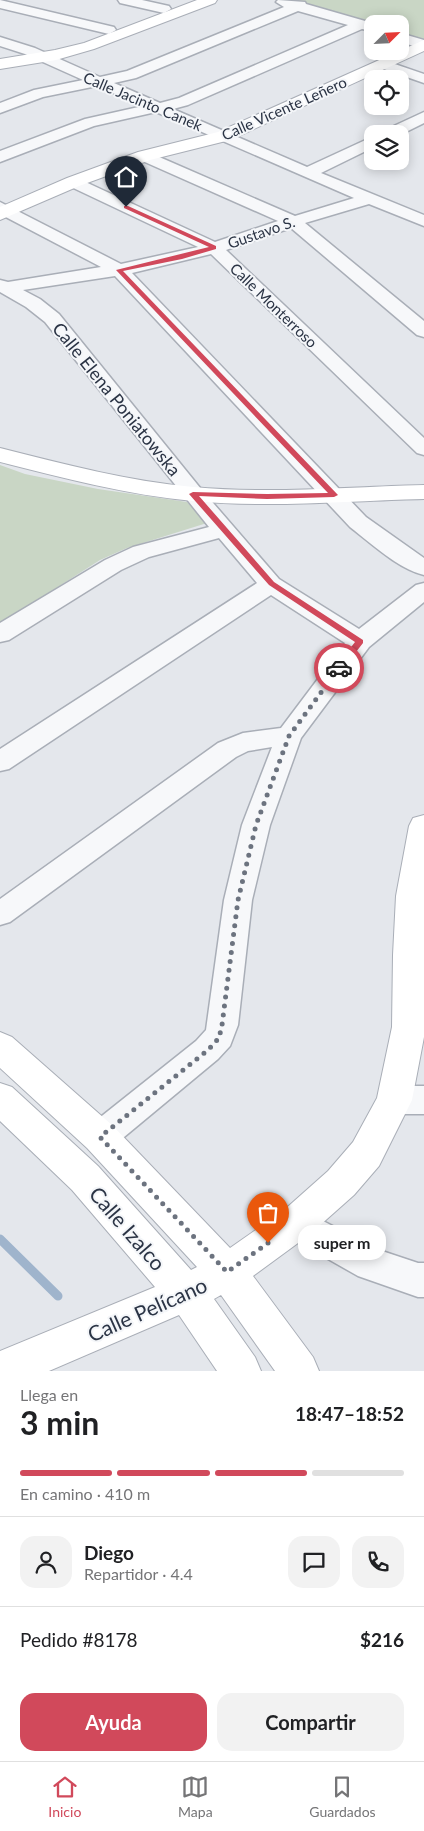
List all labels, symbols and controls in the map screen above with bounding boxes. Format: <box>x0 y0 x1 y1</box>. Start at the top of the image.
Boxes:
north arrow <box>364 15 409 60</box>
map controls <box>364 15 409 170</box>
street label: Calle Jacinto Canek <box>81 68 206 134</box>
button: locate <box>364 70 409 115</box>
street label: Calle Vicente Leñero <box>219 72 349 144</box>
button: layers <box>364 125 409 170</box>
pin <box>105 156 147 207</box>
icon: home <box>112 163 140 191</box>
street label: Gustavo S. <box>225 212 297 252</box>
street label: Calle Monterroso <box>227 259 321 351</box>
street label: Calle Elena Poniatowska <box>48 318 186 480</box>
courier <box>314 643 364 693</box>
icon: car <box>325 654 353 682</box>
street label: Calle Izalco <box>85 1181 171 1275</box>
pin <box>247 1192 289 1243</box>
icon: bag <box>254 1199 282 1227</box>
callout: super m <box>298 1226 386 1260</box>
text: super m <box>314 1233 370 1252</box>
street label: Calle Pelícano <box>83 1271 211 1346</box>
text: Llega en <box>20 1385 78 1404</box>
text: 18:47–18:52 <box>295 1402 404 1425</box>
text: 3 min <box>20 1403 99 1442</box>
text: En camino · 410 m <box>20 1484 150 1503</box>
button: person <box>20 1536 72 1588</box>
button: chat <box>288 1536 340 1588</box>
button: phone <box>352 1536 404 1588</box>
text: Diego <box>84 1541 134 1564</box>
text: Repartidor · 4.4 <box>84 1564 193 1583</box>
text: Pedido #8178 <box>20 1628 138 1651</box>
text: $216 <box>360 1628 404 1651</box>
button: Ayuda <box>20 1693 207 1751</box>
button: Compartir <box>217 1693 404 1751</box>
tab: Inicio <box>48 1773 81 1820</box>
tab: Mapa <box>178 1773 213 1820</box>
tab: Guardados <box>309 1773 376 1820</box>

